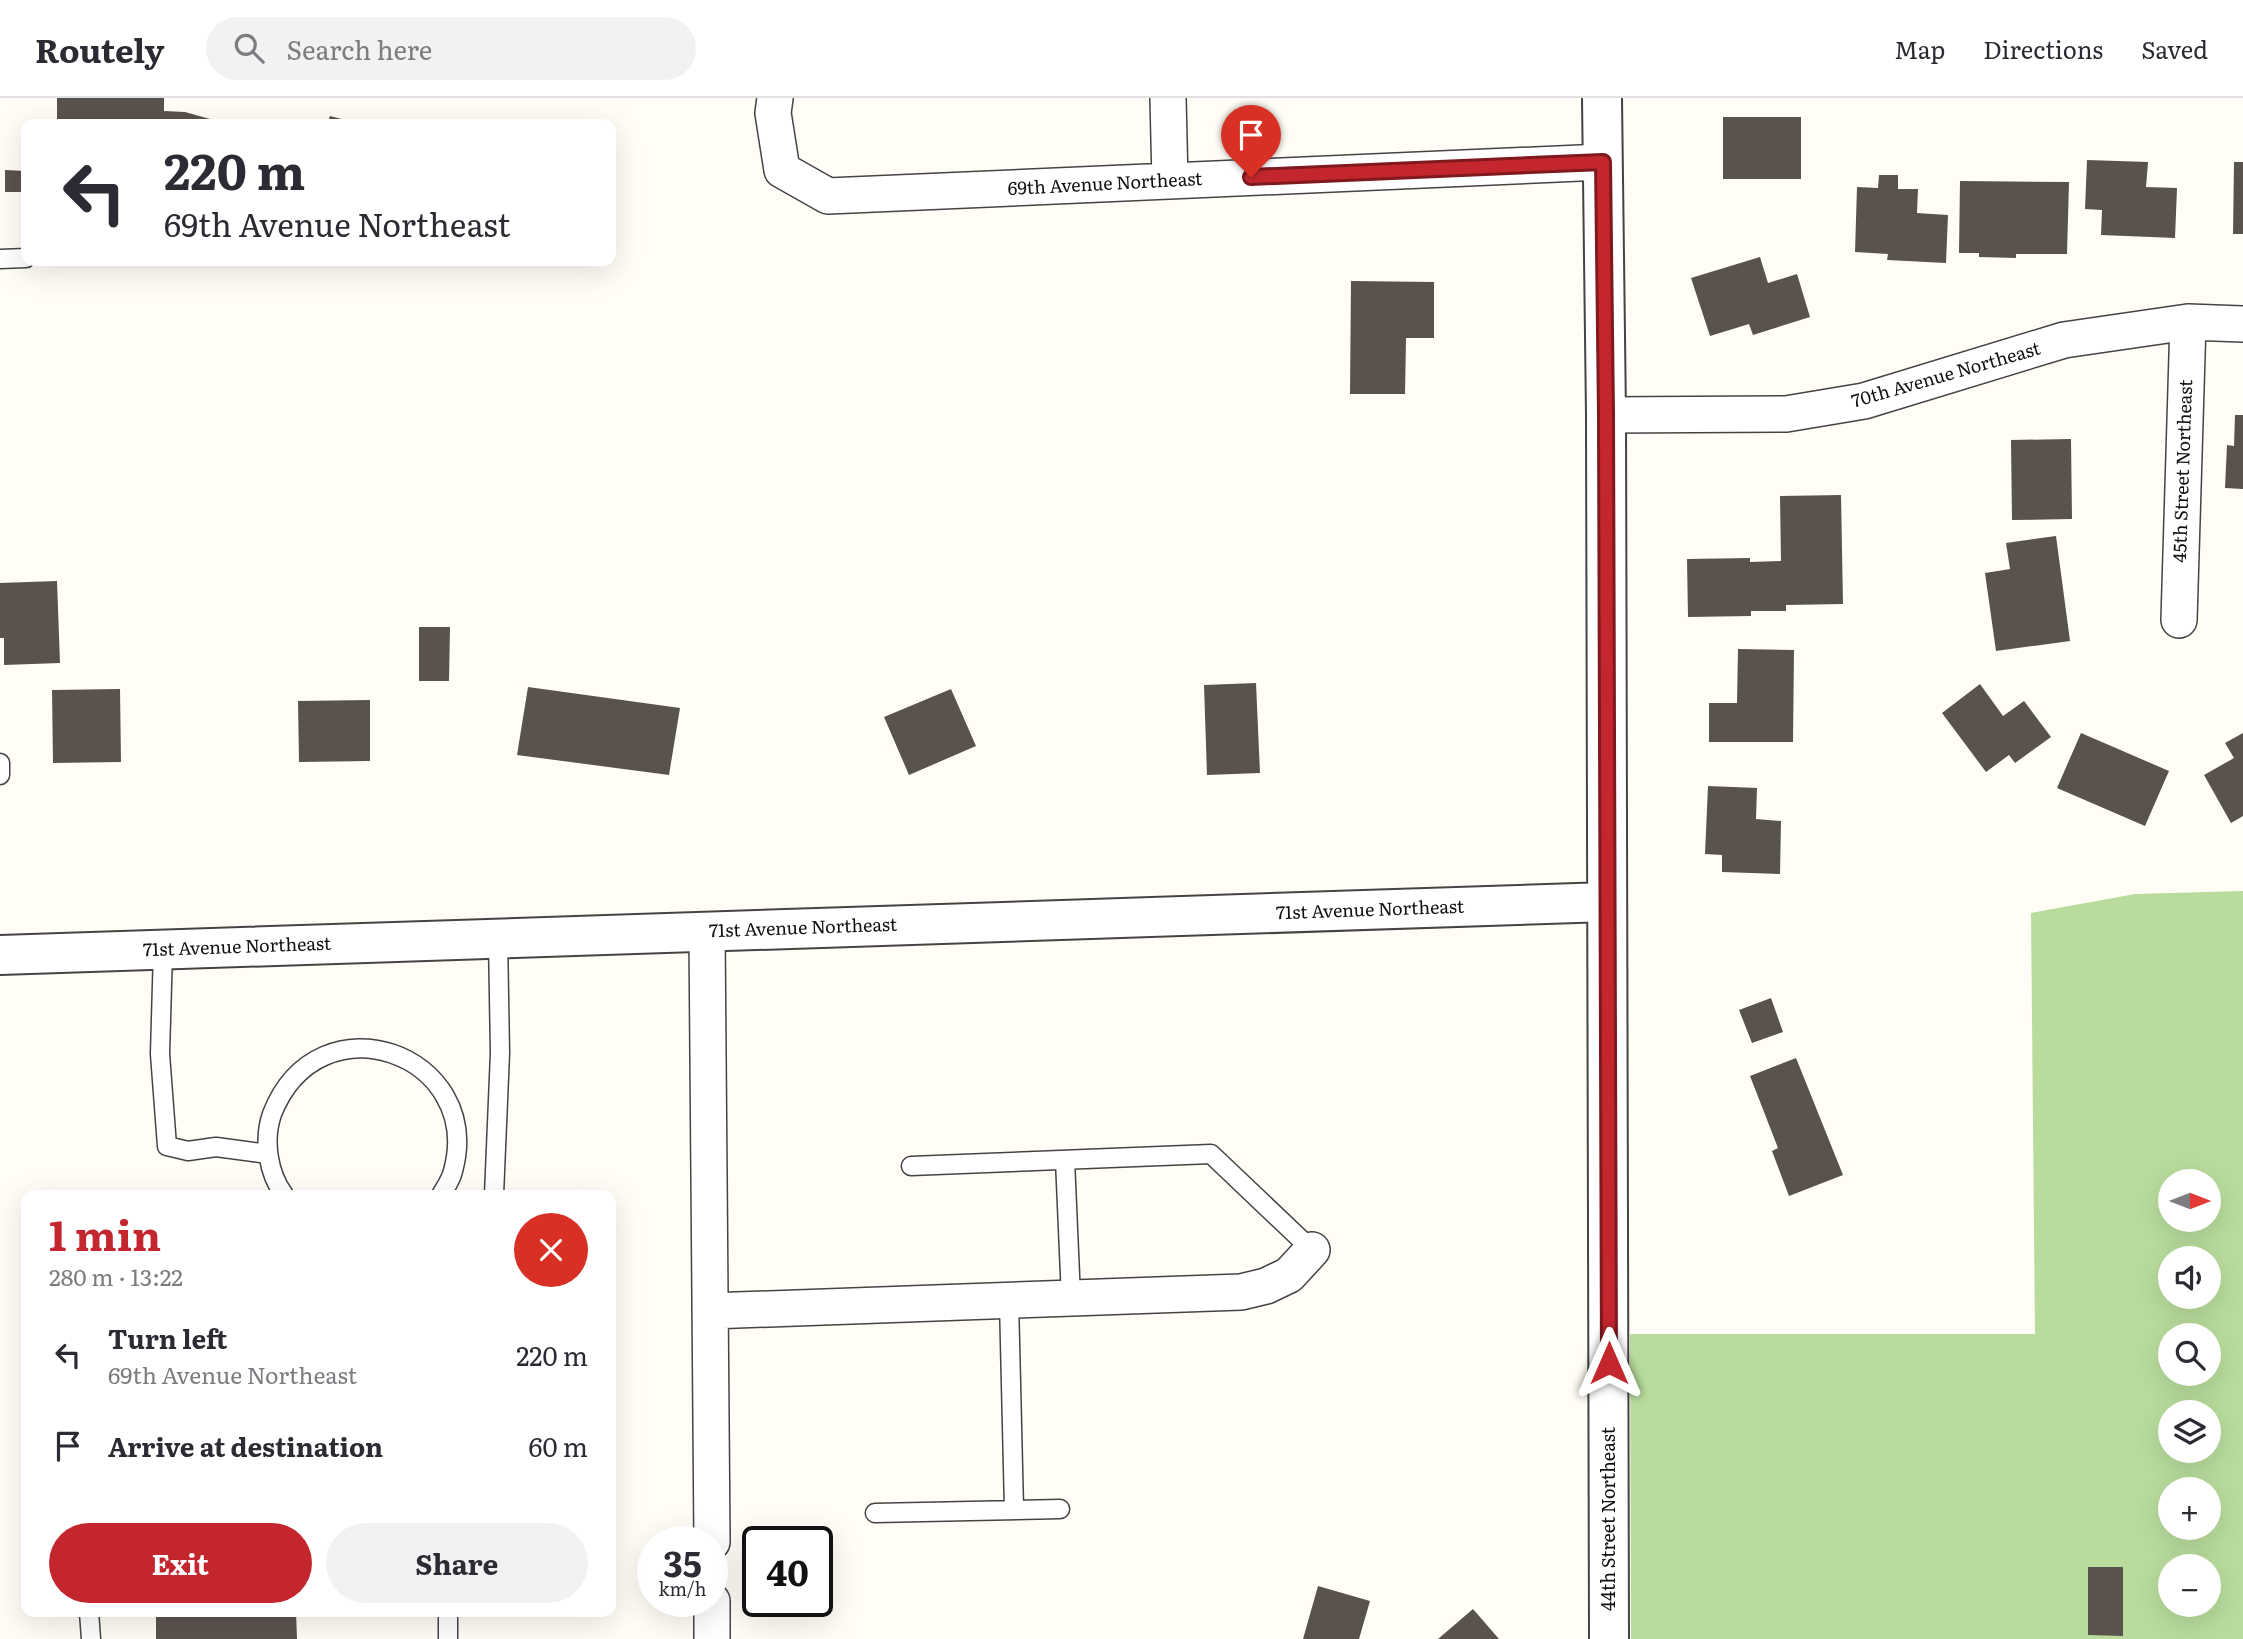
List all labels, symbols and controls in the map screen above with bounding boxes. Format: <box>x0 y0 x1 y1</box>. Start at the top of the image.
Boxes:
search box <box>206 17 696 80</box>
text: Routely <box>35 24 164 73</box>
icon: search <box>230 29 268 67</box>
text: Search here <box>286 29 432 68</box>
text: Map <box>1894 31 1945 66</box>
text: Directions <box>1983 31 2103 66</box>
text: Saved <box>2141 31 2208 66</box>
pin <box>1221 105 1281 177</box>
icon: arrive <box>1232 116 1270 154</box>
text: 220 m <box>164 132 305 205</box>
icon: left <box>49 147 140 238</box>
street label: 69th Avenue Northeast <box>1007 164 1204 201</box>
text: 69th Avenue Northeast <box>164 199 510 247</box>
street label: 70th Avenue Northeast <box>1848 333 2044 413</box>
street label: 45th Street Northeast <box>2165 378 2198 563</box>
street label: 71st Avenue Northeast <box>1275 892 1465 925</box>
street label: 71st Avenue Northeast <box>708 910 898 943</box>
street label: 71st Avenue Northeast <box>142 929 332 962</box>
north arrow <box>2158 1169 2221 1232</box>
map controls <box>2158 1169 2221 1617</box>
text: 1 min <box>49 1202 161 1264</box>
button: close <box>514 1213 588 1287</box>
button: sound <box>2158 1246 2221 1309</box>
text: 280 m · 13:22 <box>49 1259 183 1293</box>
text: Turn left <box>108 1318 227 1357</box>
button: search <box>2158 1323 2221 1386</box>
position arrow <box>1572 1326 1646 1400</box>
text: 220 m <box>516 1335 588 1374</box>
icon: left <box>49 1336 87 1374</box>
text: 69th Avenue Northeast <box>108 1357 357 1391</box>
button: layers <box>2158 1400 2221 1463</box>
text: Arrive at destination <box>108 1426 383 1465</box>
text: 60 m <box>529 1426 588 1465</box>
street label: 44th Street Northeast <box>1594 1426 1621 1611</box>
icon: arrive <box>49 1427 87 1465</box>
button: + <box>2158 1477 2221 1540</box>
button: Exit <box>49 1523 312 1603</box>
button: Share <box>326 1523 588 1603</box>
speed limit sign: 40 <box>742 1526 833 1617</box>
text: 35 <box>663 1536 702 1588</box>
button: − <box>2158 1554 2221 1617</box>
text: km/h <box>659 1575 706 1602</box>

